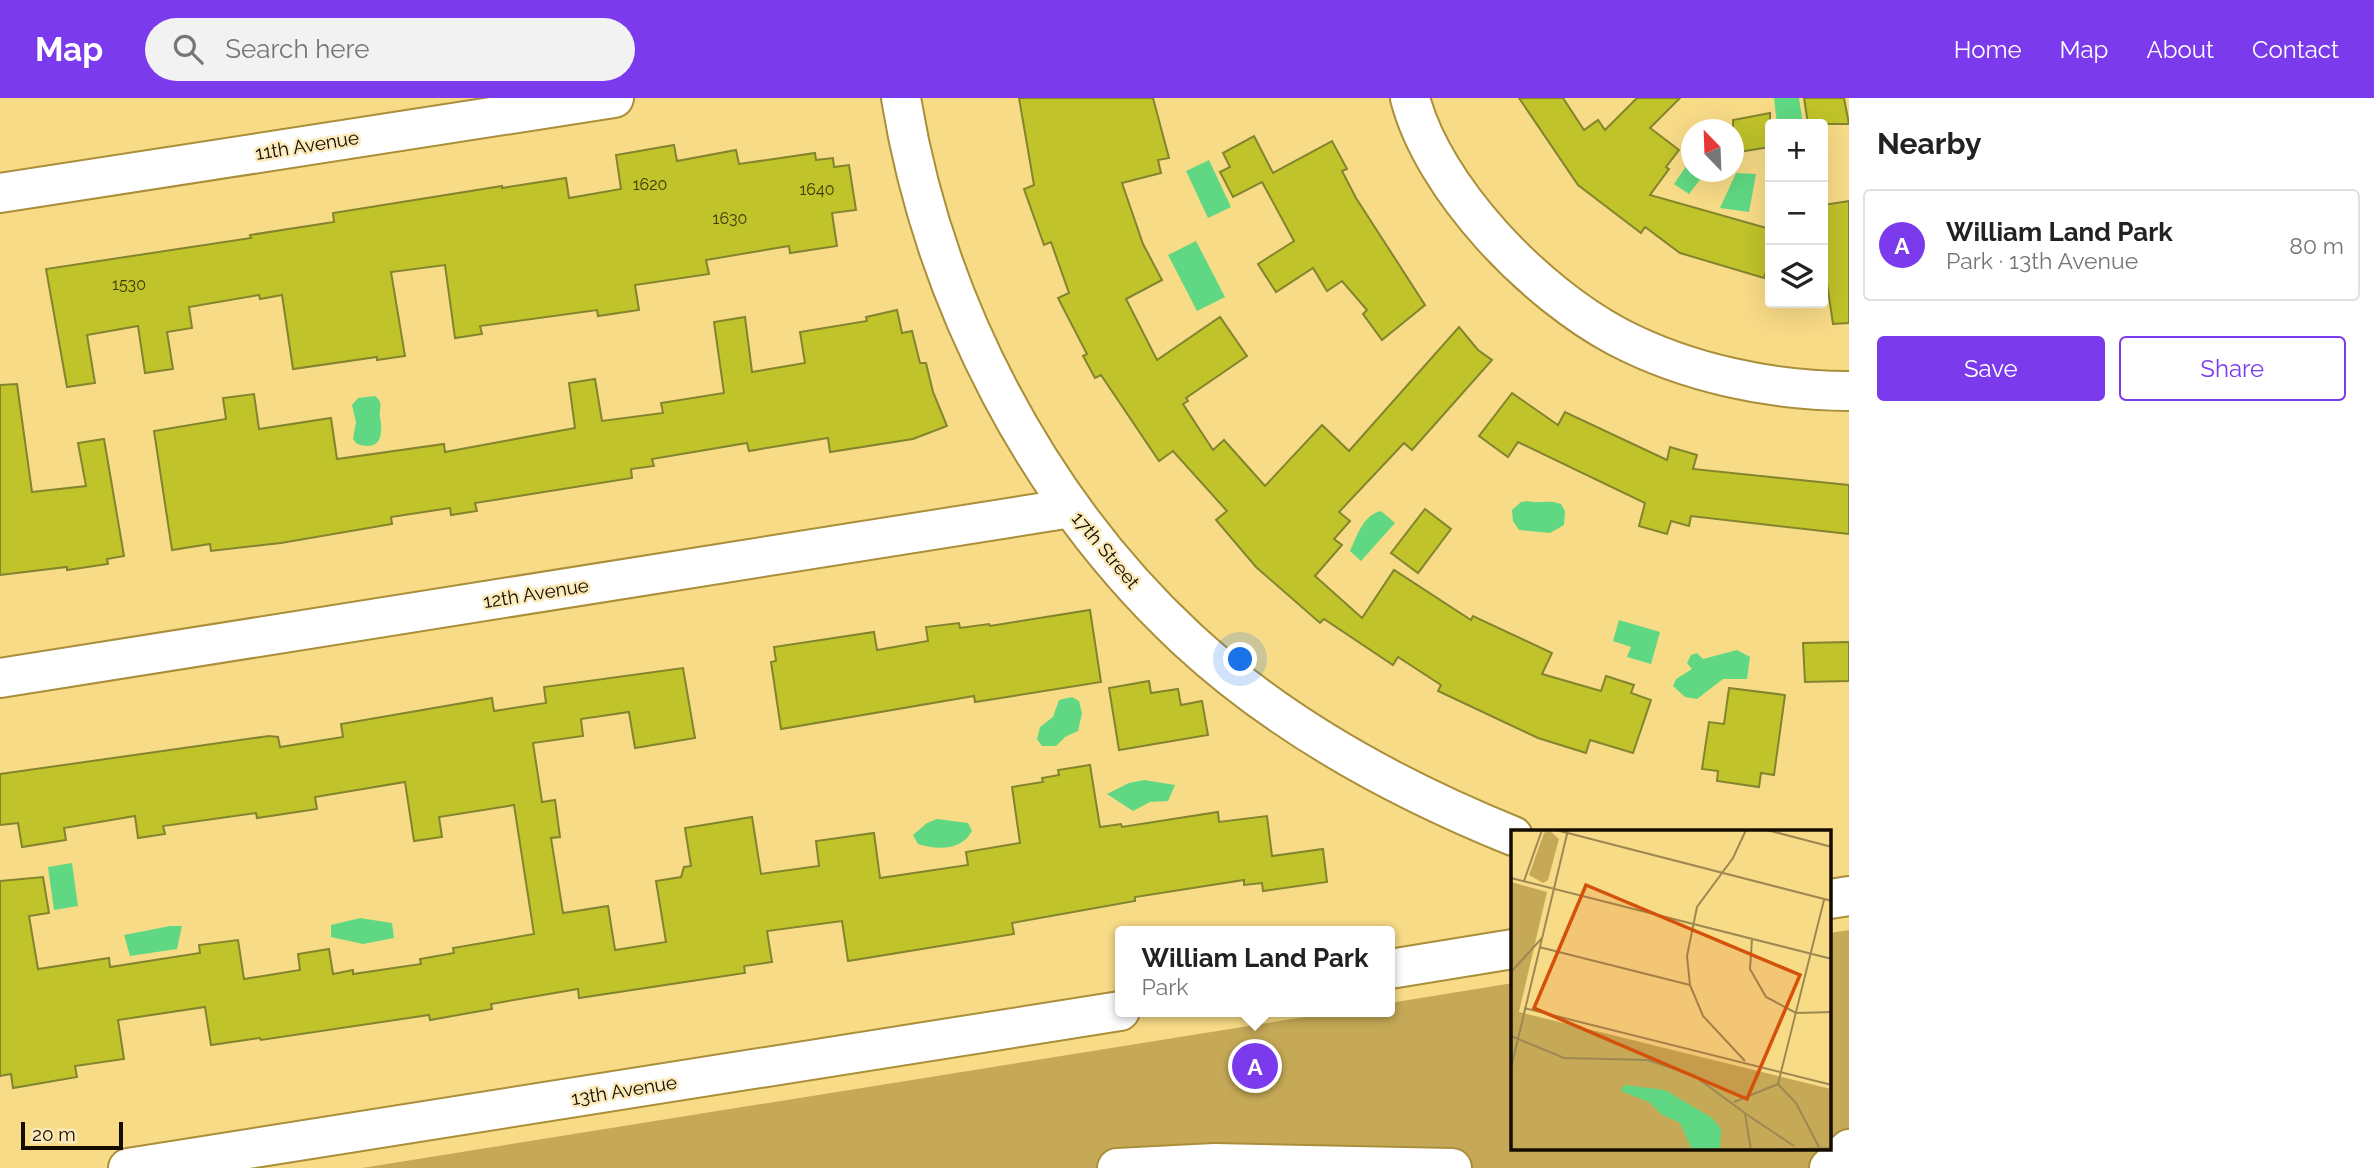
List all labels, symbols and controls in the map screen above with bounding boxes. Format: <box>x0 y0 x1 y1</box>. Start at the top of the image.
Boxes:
search box <box>145 18 635 81</box>
text: Map <box>35 30 103 69</box>
icon: search <box>169 30 207 68</box>
text: Search here <box>225 34 370 64</box>
text: Home <box>1954 35 2022 64</box>
text: Map <box>2060 35 2108 64</box>
text: About <box>2146 35 2214 64</box>
text: Contact <box>2252 35 2339 64</box>
north arrow <box>1681 119 1744 182</box>
map controls <box>1765 119 1828 308</box>
button: + <box>1765 119 1828 182</box>
street label: 11th Avenue <box>254 126 360 164</box>
text: Nearby <box>1877 126 1981 161</box>
house number: 1620 <box>633 175 667 194</box>
house number: 1640 <box>799 180 835 199</box>
button: − <box>1765 182 1828 245</box>
house number: 1630 <box>713 209 747 228</box>
text: William Land Park <box>1946 217 2173 247</box>
text: A <box>1894 232 1910 259</box>
text: 80 m <box>2289 232 2344 259</box>
button: layers <box>1765 245 1828 308</box>
text: Park · 13th Avenue <box>1946 247 2138 274</box>
house number: 1530 <box>112 275 146 294</box>
button: Save <box>1877 336 2105 401</box>
button: Share <box>2119 336 2346 401</box>
street label: 17th Street <box>1068 507 1145 593</box>
street label: 12th Avenue <box>482 574 590 612</box>
your location <box>1223 642 1257 676</box>
inset map <box>1511 830 1832 1150</box>
popup <box>1115 926 1395 1017</box>
text: William Land Park <box>1142 943 1368 973</box>
text: Park <box>1142 973 1189 1000</box>
pin: A <box>1232 1040 1278 1092</box>
street label: 13th Avenue <box>570 1071 678 1109</box>
scale bar <box>21 1119 122 1151</box>
text: 20 m <box>32 1123 76 1145</box>

